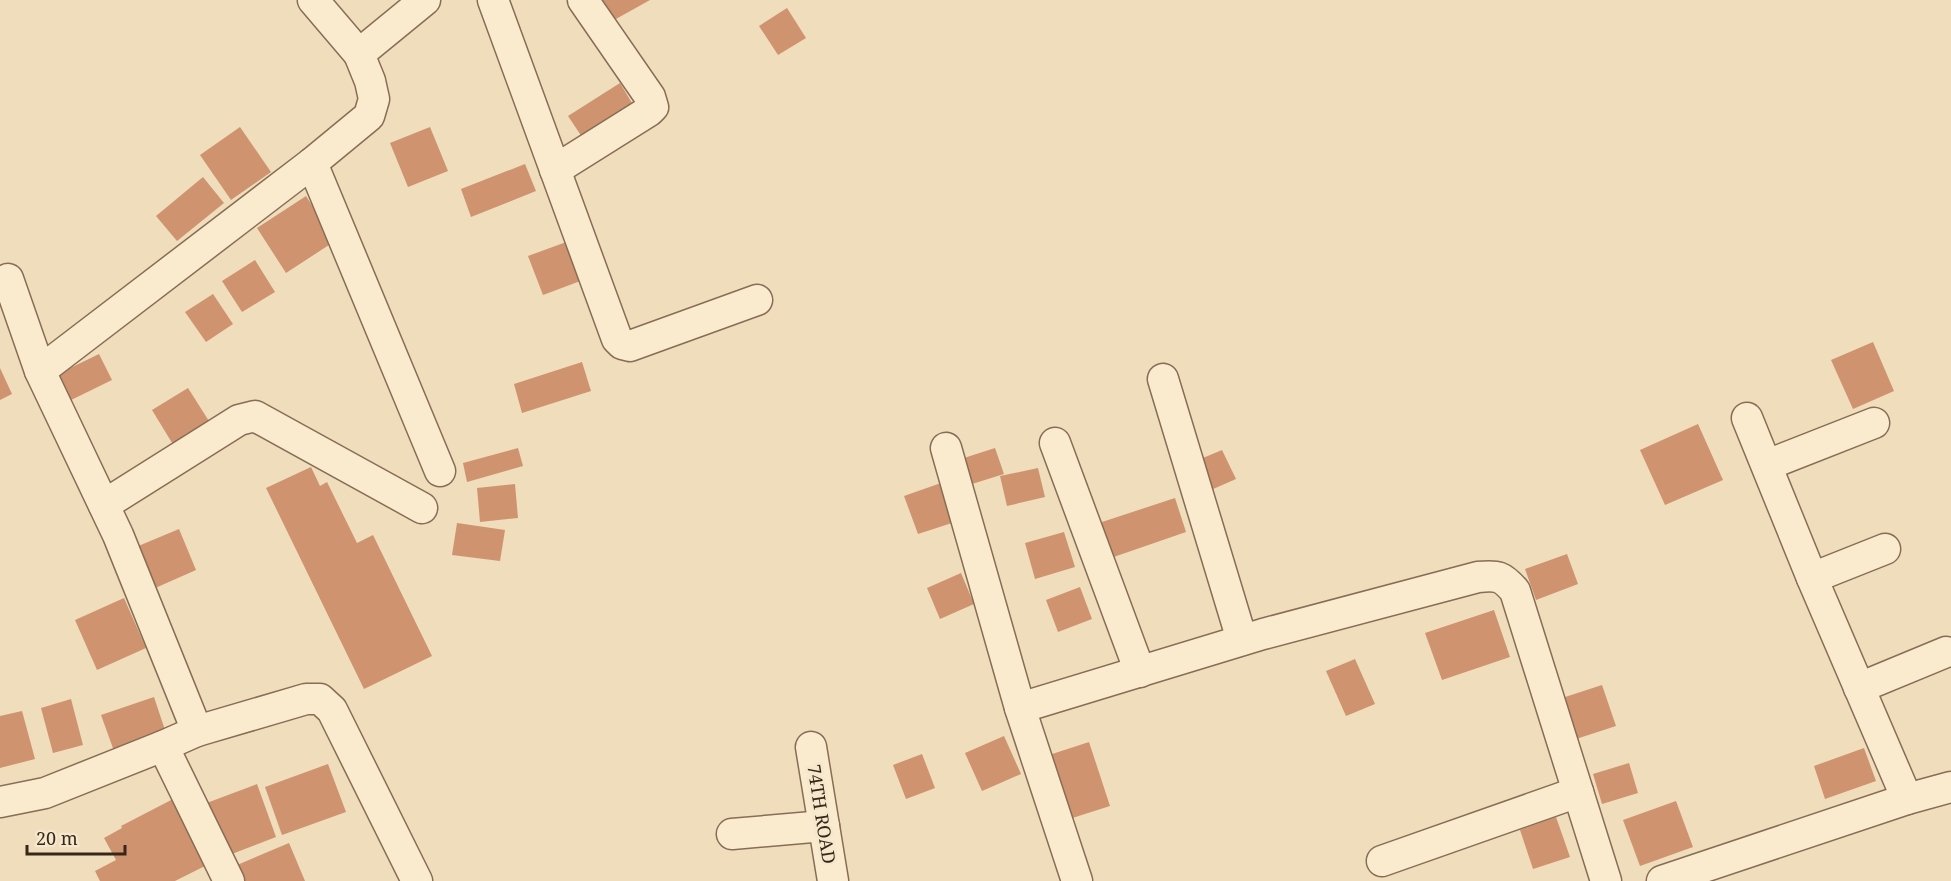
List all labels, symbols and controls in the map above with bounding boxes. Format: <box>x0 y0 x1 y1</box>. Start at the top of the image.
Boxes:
street label: 74TH ROAD <box>802 763 842 865</box>
scale bar <box>27 818 124 856</box>
text: 20 m <box>36 826 78 850</box>

